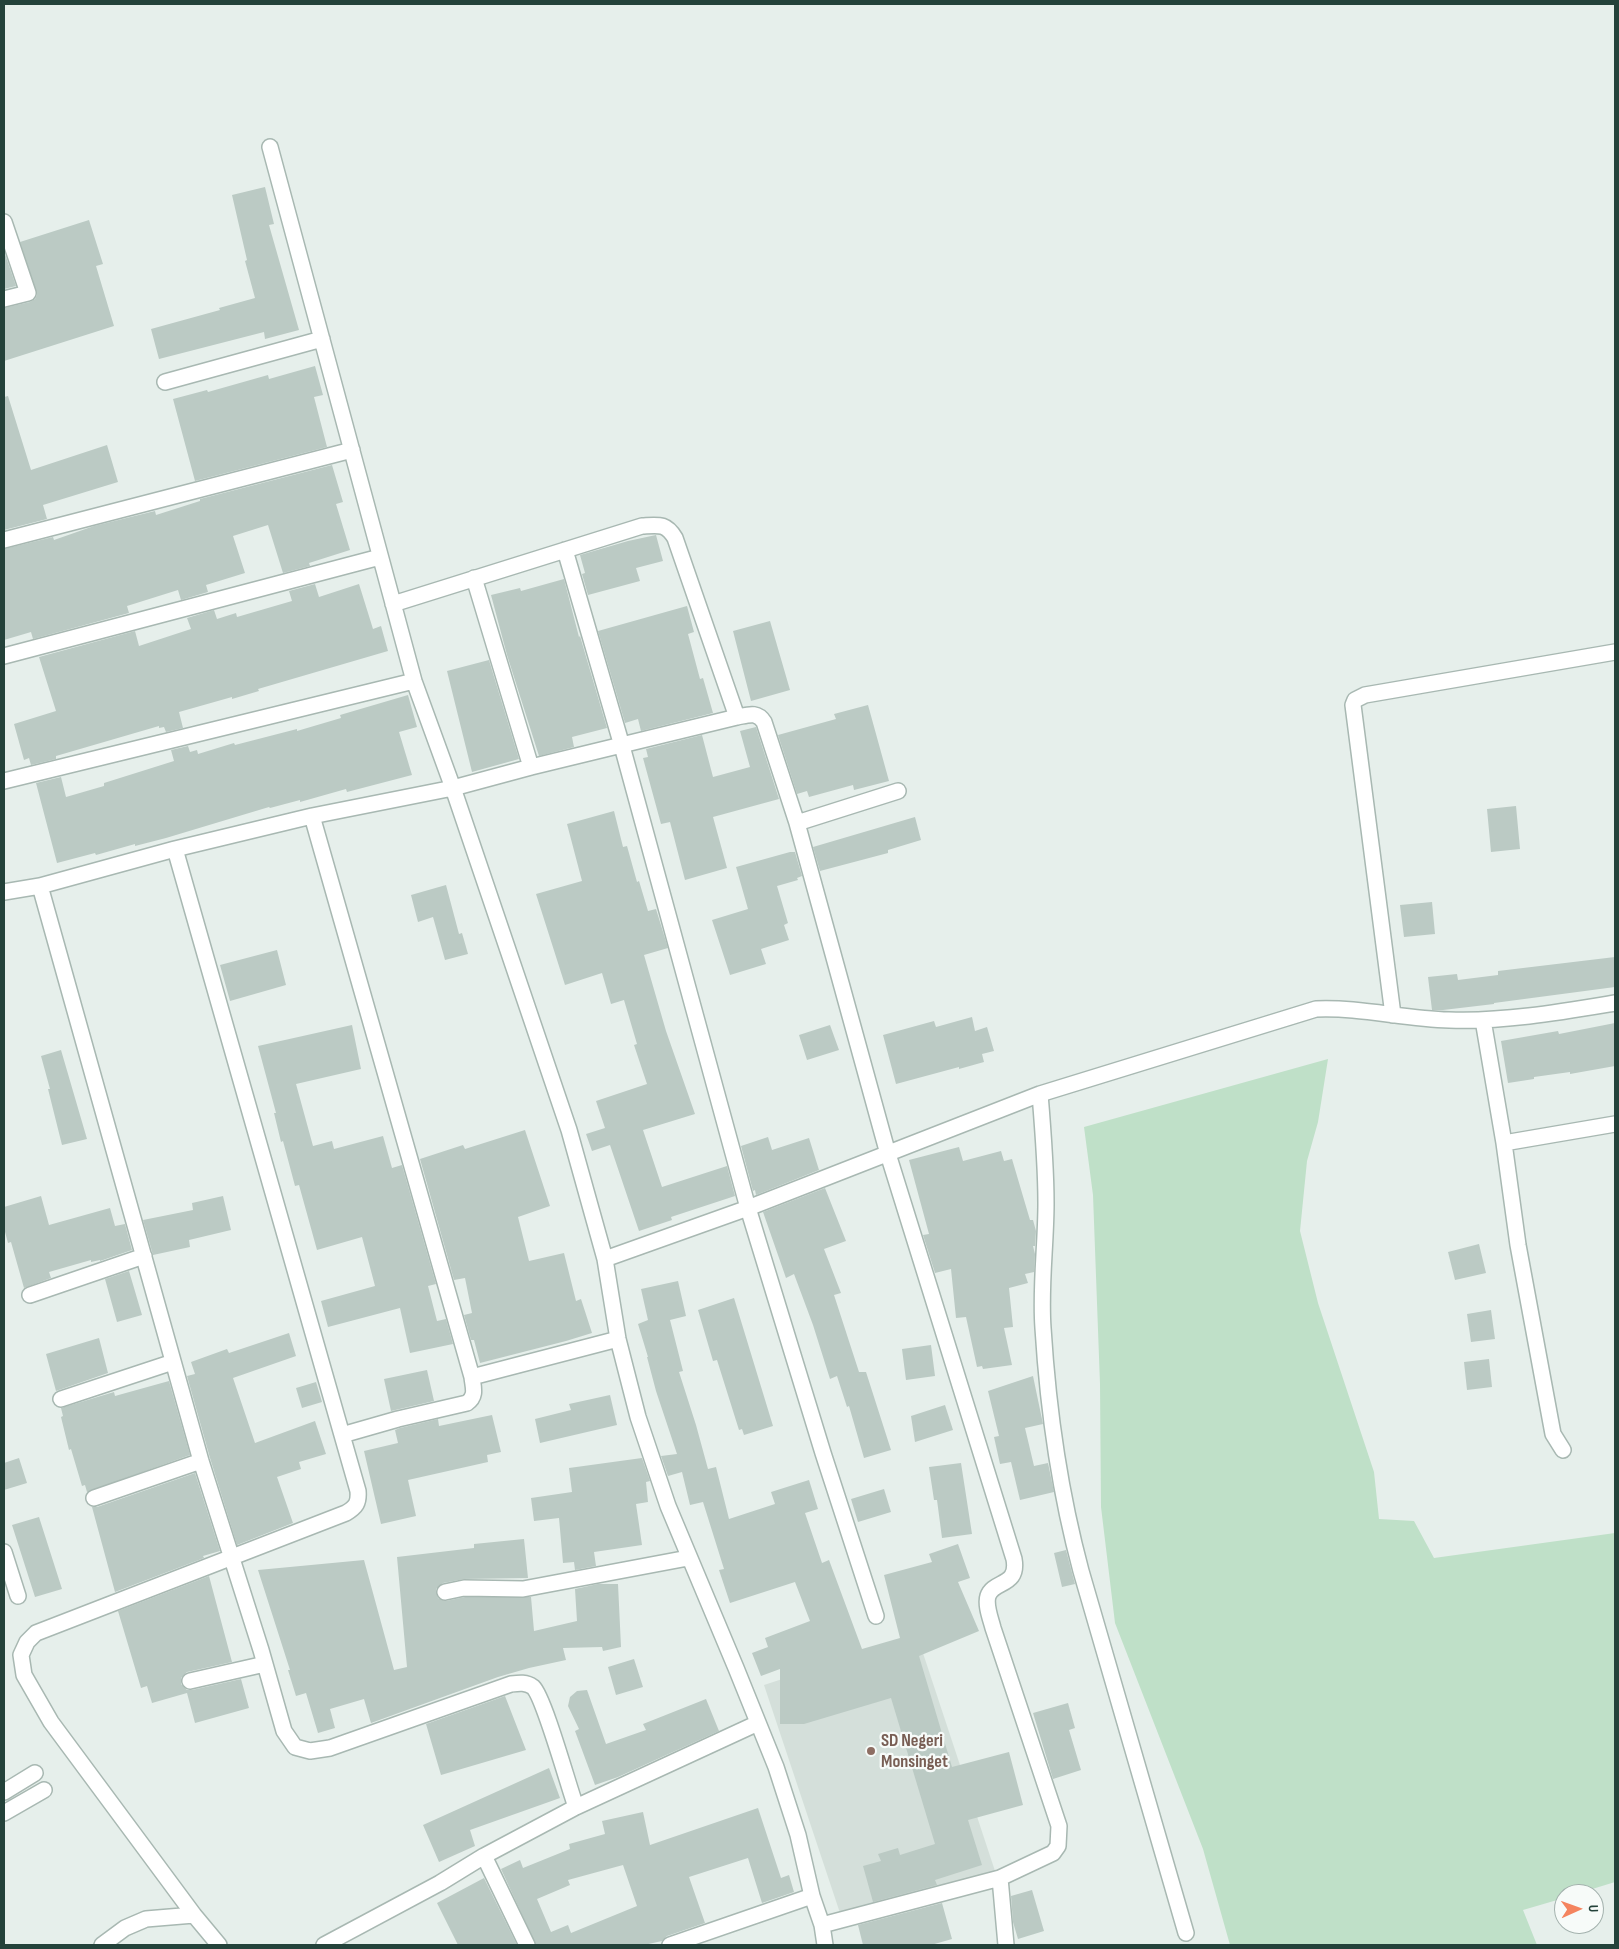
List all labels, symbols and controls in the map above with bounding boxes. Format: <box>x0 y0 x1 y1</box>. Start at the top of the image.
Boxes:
place label: SD Negeri Monsinget <box>881 1730 948 1772</box>
marker: SD Negeri Monsinget <box>865 1745 877 1757</box>
north arrow <box>1554 1884 1604 1934</box>
text: U <box>1585 1905 1602 1912</box>

